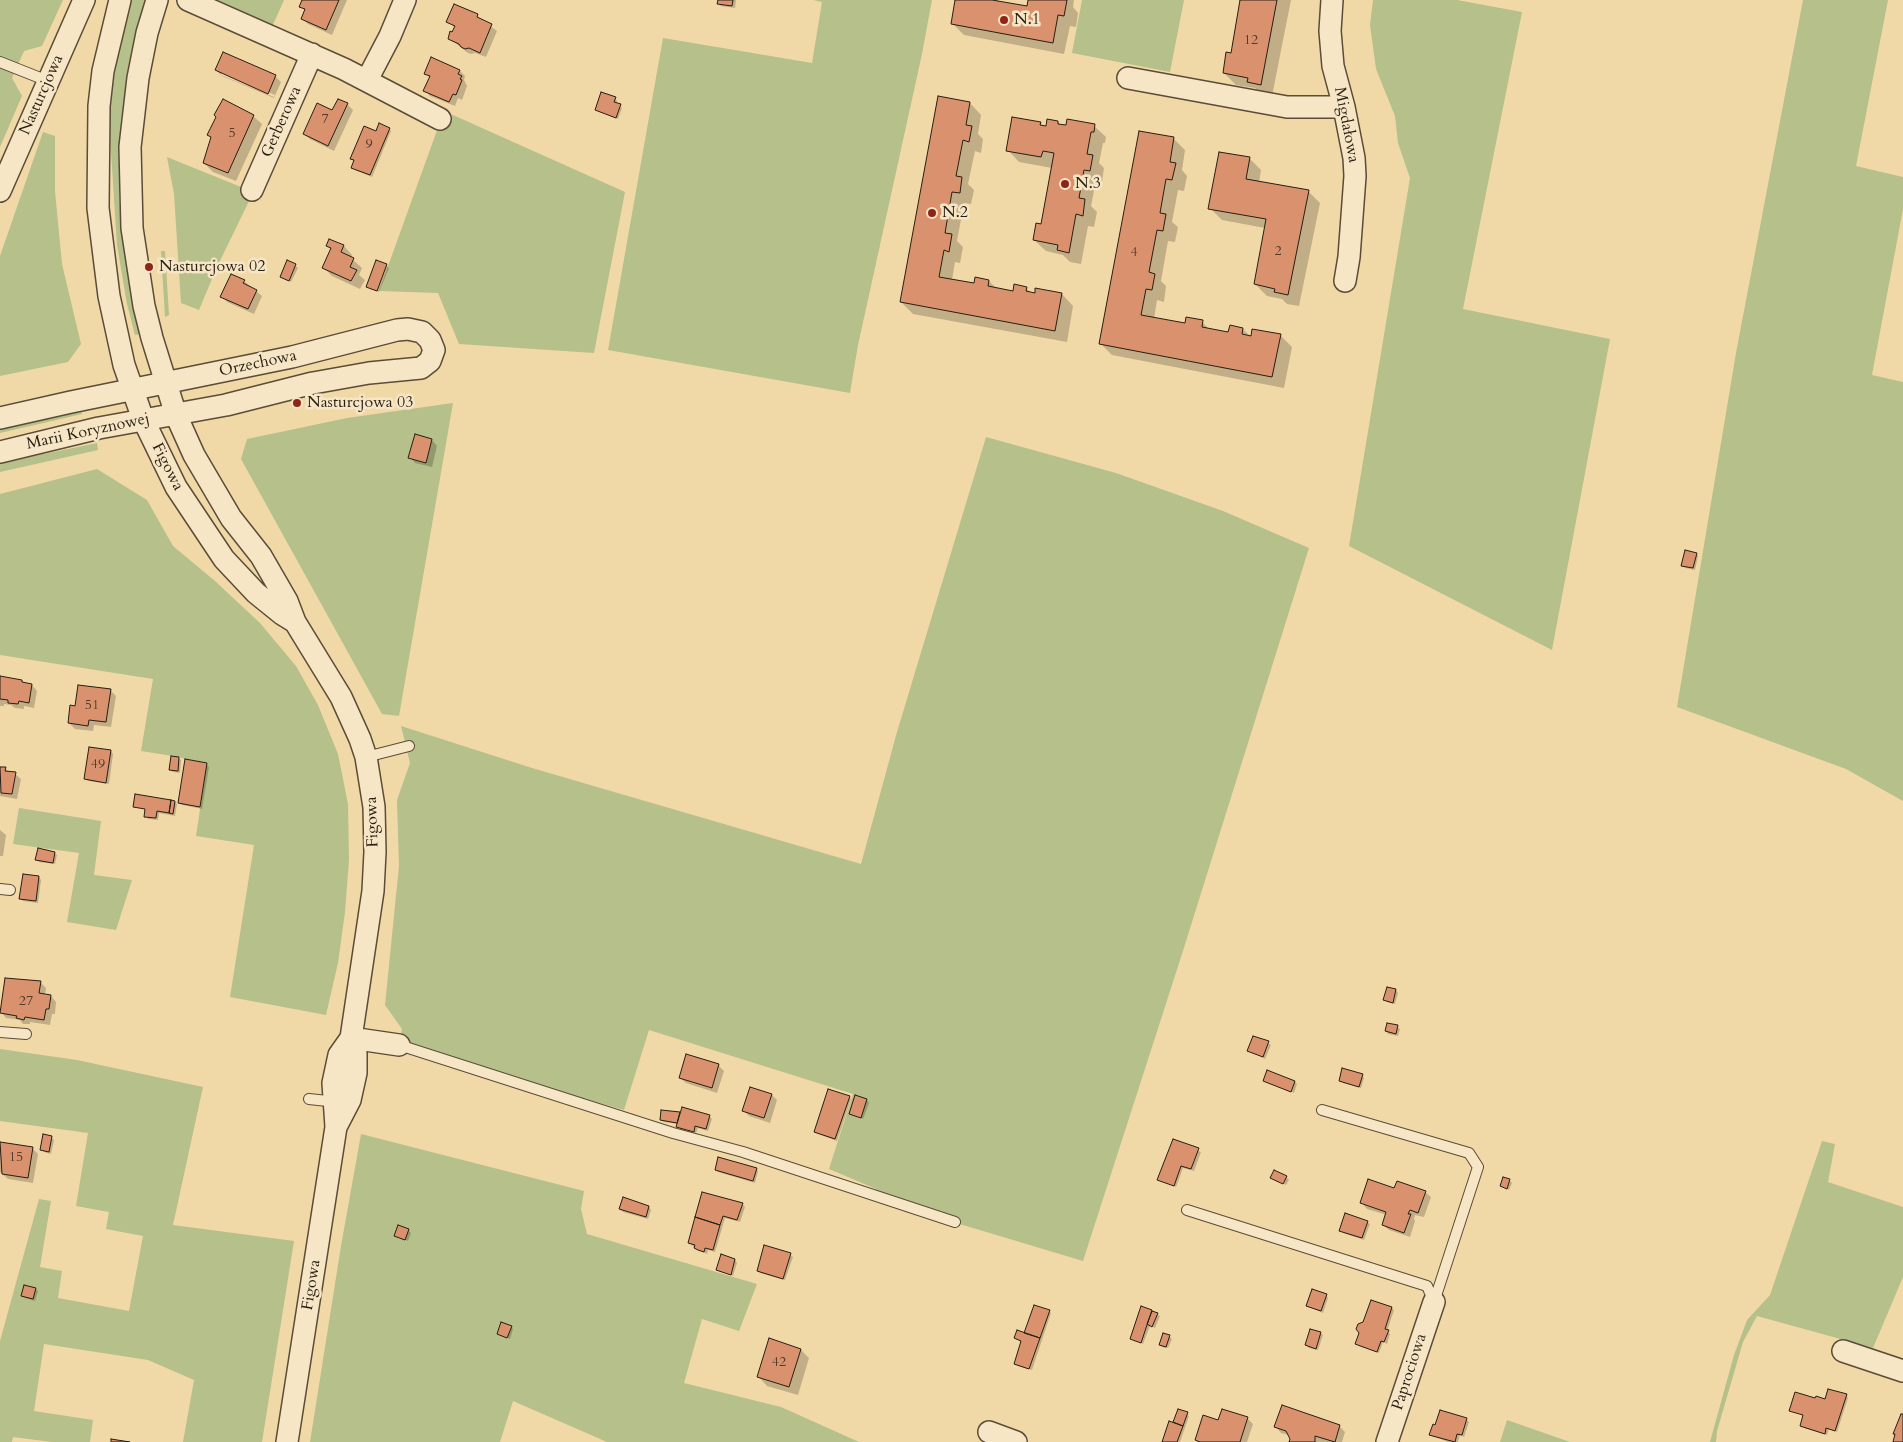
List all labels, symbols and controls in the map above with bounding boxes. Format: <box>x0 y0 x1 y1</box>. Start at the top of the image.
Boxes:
place label: N.1 <box>1014 10 1040 30</box>
marker: N.1 <box>998 14 1010 26</box>
house number: 12 <box>1244 33 1258 49</box>
street label: Nasturcjowa <box>16 52 68 138</box>
street label: Gerberowa <box>258 83 306 161</box>
street label: Migdałowa <box>1329 85 1363 165</box>
house number: 7 <box>321 112 329 128</box>
house number: 5 <box>228 126 236 142</box>
house number: 9 <box>365 137 373 153</box>
place label: N.3 <box>1075 174 1101 194</box>
marker: N.3 <box>1059 178 1071 190</box>
place label: N.2 <box>942 203 968 223</box>
marker: N.2 <box>926 207 938 219</box>
house number: 2 <box>1274 244 1282 260</box>
house number: 4 <box>1130 245 1138 261</box>
place label: Nasturcjowa 02 <box>159 257 265 277</box>
marker: Nasturcjowa 02 <box>143 261 155 273</box>
street label: Orzechowa <box>218 346 298 382</box>
place label: Nasturcjowa 03 <box>307 393 413 413</box>
marker: Nasturcjowa 03 <box>291 397 303 409</box>
street label: Marii Koryznowej <box>25 410 151 454</box>
street label: Figowa <box>147 440 187 494</box>
house number: 51 <box>85 698 99 714</box>
house number: 49 <box>91 757 105 773</box>
street label: Figowa <box>363 796 383 848</box>
house number: 27 <box>19 994 33 1010</box>
house number: 15 <box>9 1150 23 1166</box>
street label: Figowa <box>299 1258 325 1312</box>
street label: Paprociowa <box>1389 1331 1431 1413</box>
house number: 42 <box>772 1355 786 1371</box>

